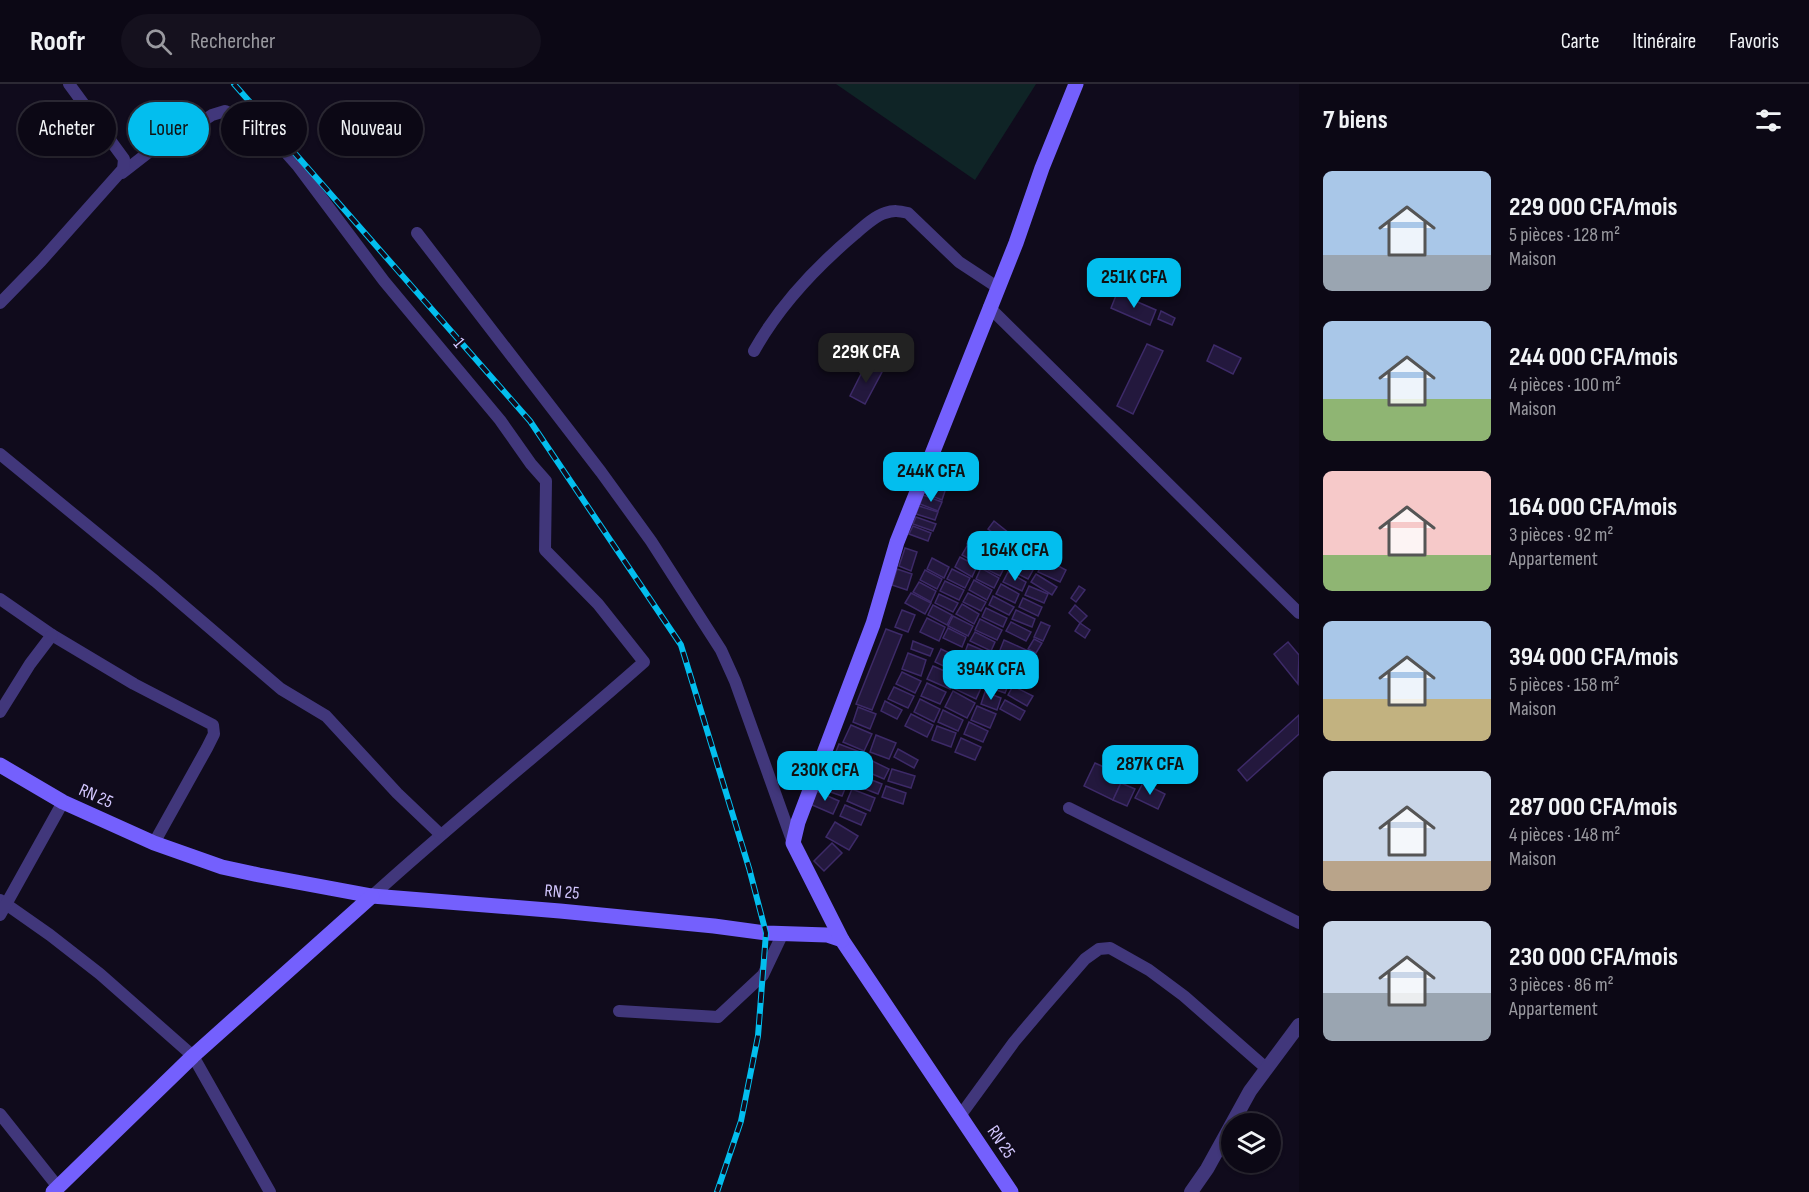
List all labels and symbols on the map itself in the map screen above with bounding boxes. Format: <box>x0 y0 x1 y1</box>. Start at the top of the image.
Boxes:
pin: 251K CFA <box>1072 258 1196 309</box>
pin: 229K CFA <box>804 333 928 384</box>
street label: 1 <box>449 334 470 353</box>
pin: 244K CFA <box>869 452 993 503</box>
pin: 164K CFA <box>953 531 1077 582</box>
pin: 394K CFA <box>929 650 1053 701</box>
pin: 287K CFA <box>1088 745 1212 796</box>
pin: 230K CFA <box>763 751 887 802</box>
street label: RN 25 <box>76 779 116 813</box>
street label: RN 25 <box>544 880 580 904</box>
street label: RN 25 <box>983 1122 1019 1162</box>

